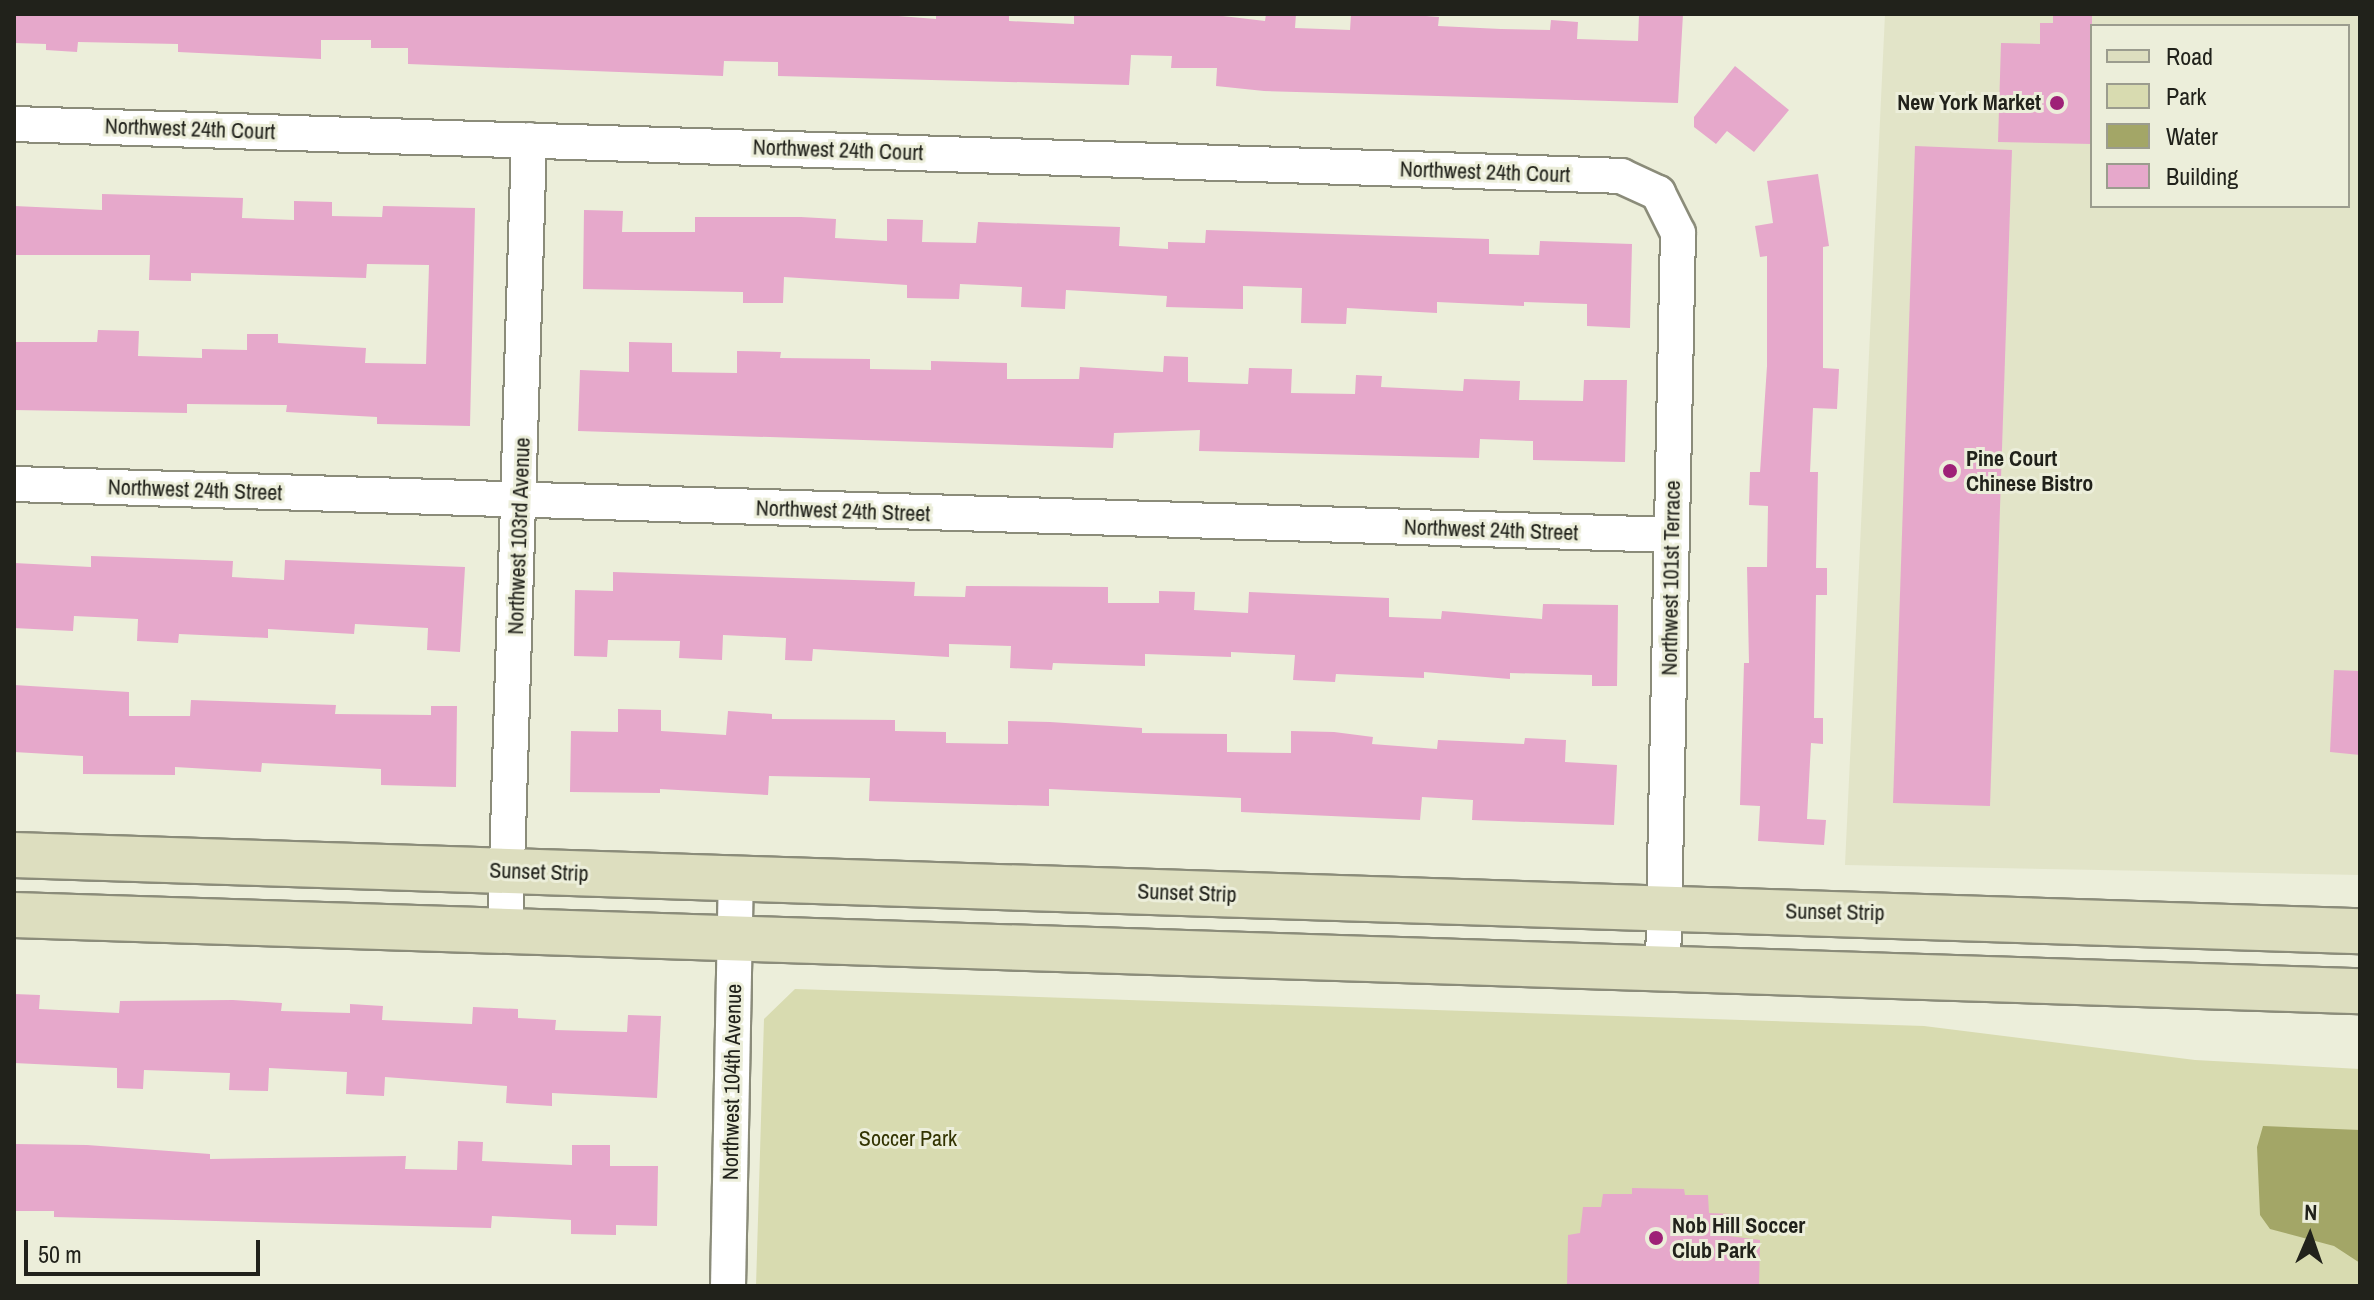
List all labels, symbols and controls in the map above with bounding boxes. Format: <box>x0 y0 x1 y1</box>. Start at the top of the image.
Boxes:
legend <box>2090 24 2350 208</box>
text: Road <box>2166 40 2213 72</box>
text: Park <box>2166 80 2206 112</box>
place label: New York Market <box>1897 90 2041 116</box>
marker: New York Market <box>2048 94 2066 112</box>
street label: Northwest 24th Court <box>104 113 276 145</box>
text: Water <box>2166 120 2218 152</box>
street label: Northwest 24th Court <box>752 134 924 166</box>
street label: Northwest 24th Court <box>1399 156 1571 188</box>
text: Building <box>2166 160 2238 192</box>
street label: Northwest 103rd Avenue <box>502 436 536 636</box>
place label: Pine Court Chinese Bistro <box>1966 445 2093 496</box>
marker: Pine Court Chinese Bistro <box>1941 462 1959 480</box>
street label: Northwest 24th Street <box>107 474 283 506</box>
street label: Northwest 101st Terrace <box>1656 480 1686 676</box>
street label: Northwest 24th Street <box>755 495 931 527</box>
street label: Northwest 24th Street <box>1403 514 1579 546</box>
street label: Sunset Strip <box>489 857 589 887</box>
street label: Sunset Strip <box>1137 878 1237 908</box>
street label: Sunset Strip <box>1785 898 1885 926</box>
street label: Northwest 104th Avenue <box>717 983 747 1181</box>
park label: Soccer Park <box>859 1126 957 1152</box>
north arrow <box>2270 1196 2350 1276</box>
text: N <box>2304 1197 2318 1227</box>
place label: Nob Hill Soccer Club Park <box>1672 1212 1805 1264</box>
scale bar <box>28 1224 264 1274</box>
marker: Nob Hill Soccer Club Park <box>1647 1229 1665 1247</box>
text: 50 m <box>38 1238 82 1270</box>

